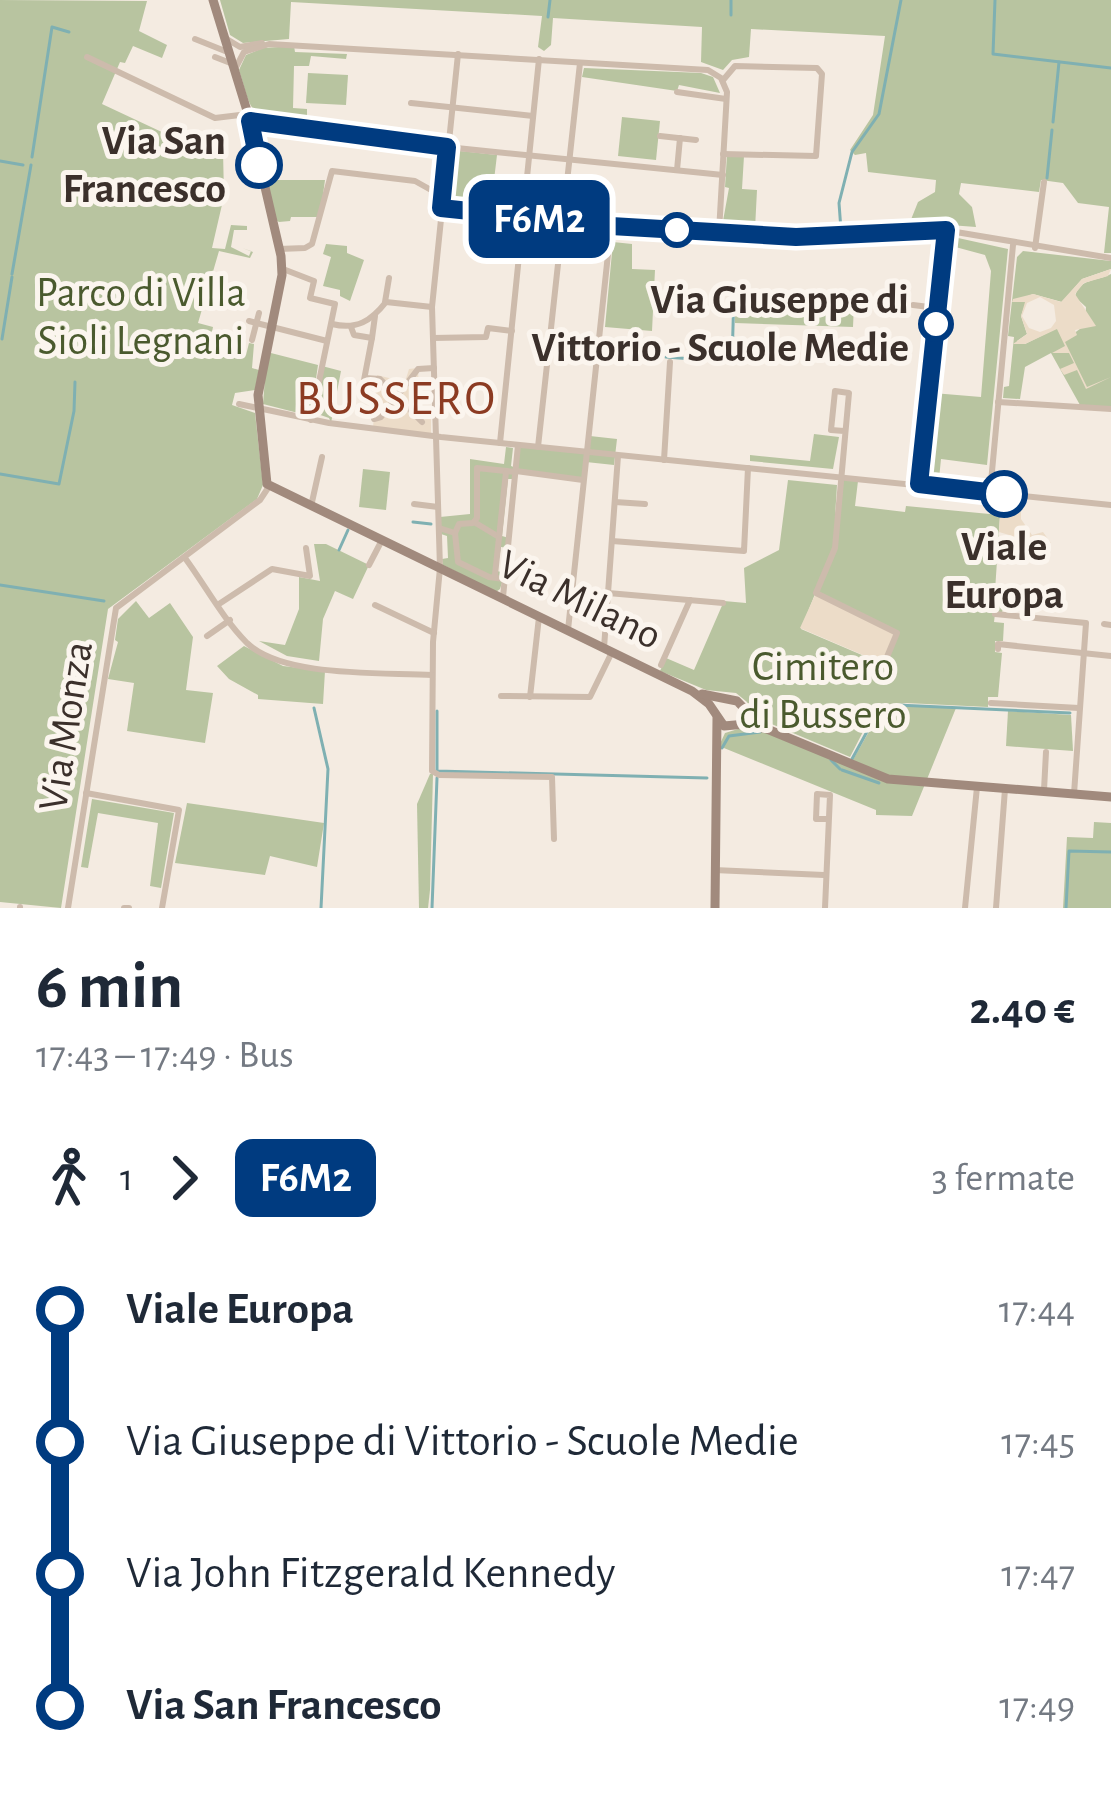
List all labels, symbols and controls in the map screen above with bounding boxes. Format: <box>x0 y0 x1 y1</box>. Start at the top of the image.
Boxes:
place label: Via San Francesco <box>62 120 226 210</box>
marker: Via San Francesco <box>237 143 281 187</box>
line badge: F6M2 <box>455 180 623 258</box>
text: F6M2 <box>493 198 585 240</box>
unlabelled marker <box>661 214 693 246</box>
park label: Parco di Villa Sioli Legnani <box>36 272 246 362</box>
place label: Via Giuseppe di Vittorio - Scuole Medie <box>531 279 909 369</box>
marker: Via Giuseppe di Vittorio - Scuole Medie <box>920 308 952 340</box>
district label: BUSSERO <box>296 376 498 424</box>
marker: Viale Europa <box>982 472 1026 516</box>
place label: Viale Europa <box>944 526 1064 616</box>
street label: Via Milano <box>492 543 668 657</box>
street label: Via Monza <box>32 638 100 814</box>
park label: Cimitero di Bussero <box>739 646 907 736</box>
text: 6 min <box>36 954 183 1020</box>
text: 2.40 € <box>970 987 1075 1032</box>
text: 17:43 – 17:49 · Bus <box>36 1036 294 1075</box>
icon: walk <box>36 1145 102 1211</box>
icon: forward <box>151 1145 217 1211</box>
text: F6M2 <box>259 1157 352 1199</box>
text: 1 <box>120 1159 133 1198</box>
text: 3 fermate <box>932 1159 1075 1198</box>
text: Viale Europa <box>126 1287 354 1332</box>
text: 17:44 <box>999 1291 1075 1330</box>
text: Via Giuseppe di Vittorio - Scuole Medie <box>126 1419 799 1464</box>
text: 17:45 <box>1001 1423 1075 1462</box>
text: Via John Fitzgerald Kennedy <box>126 1551 615 1596</box>
text: 17:47 <box>1001 1555 1075 1594</box>
text: Via San Francesco <box>126 1683 441 1728</box>
text: 17:49 <box>999 1687 1075 1726</box>

